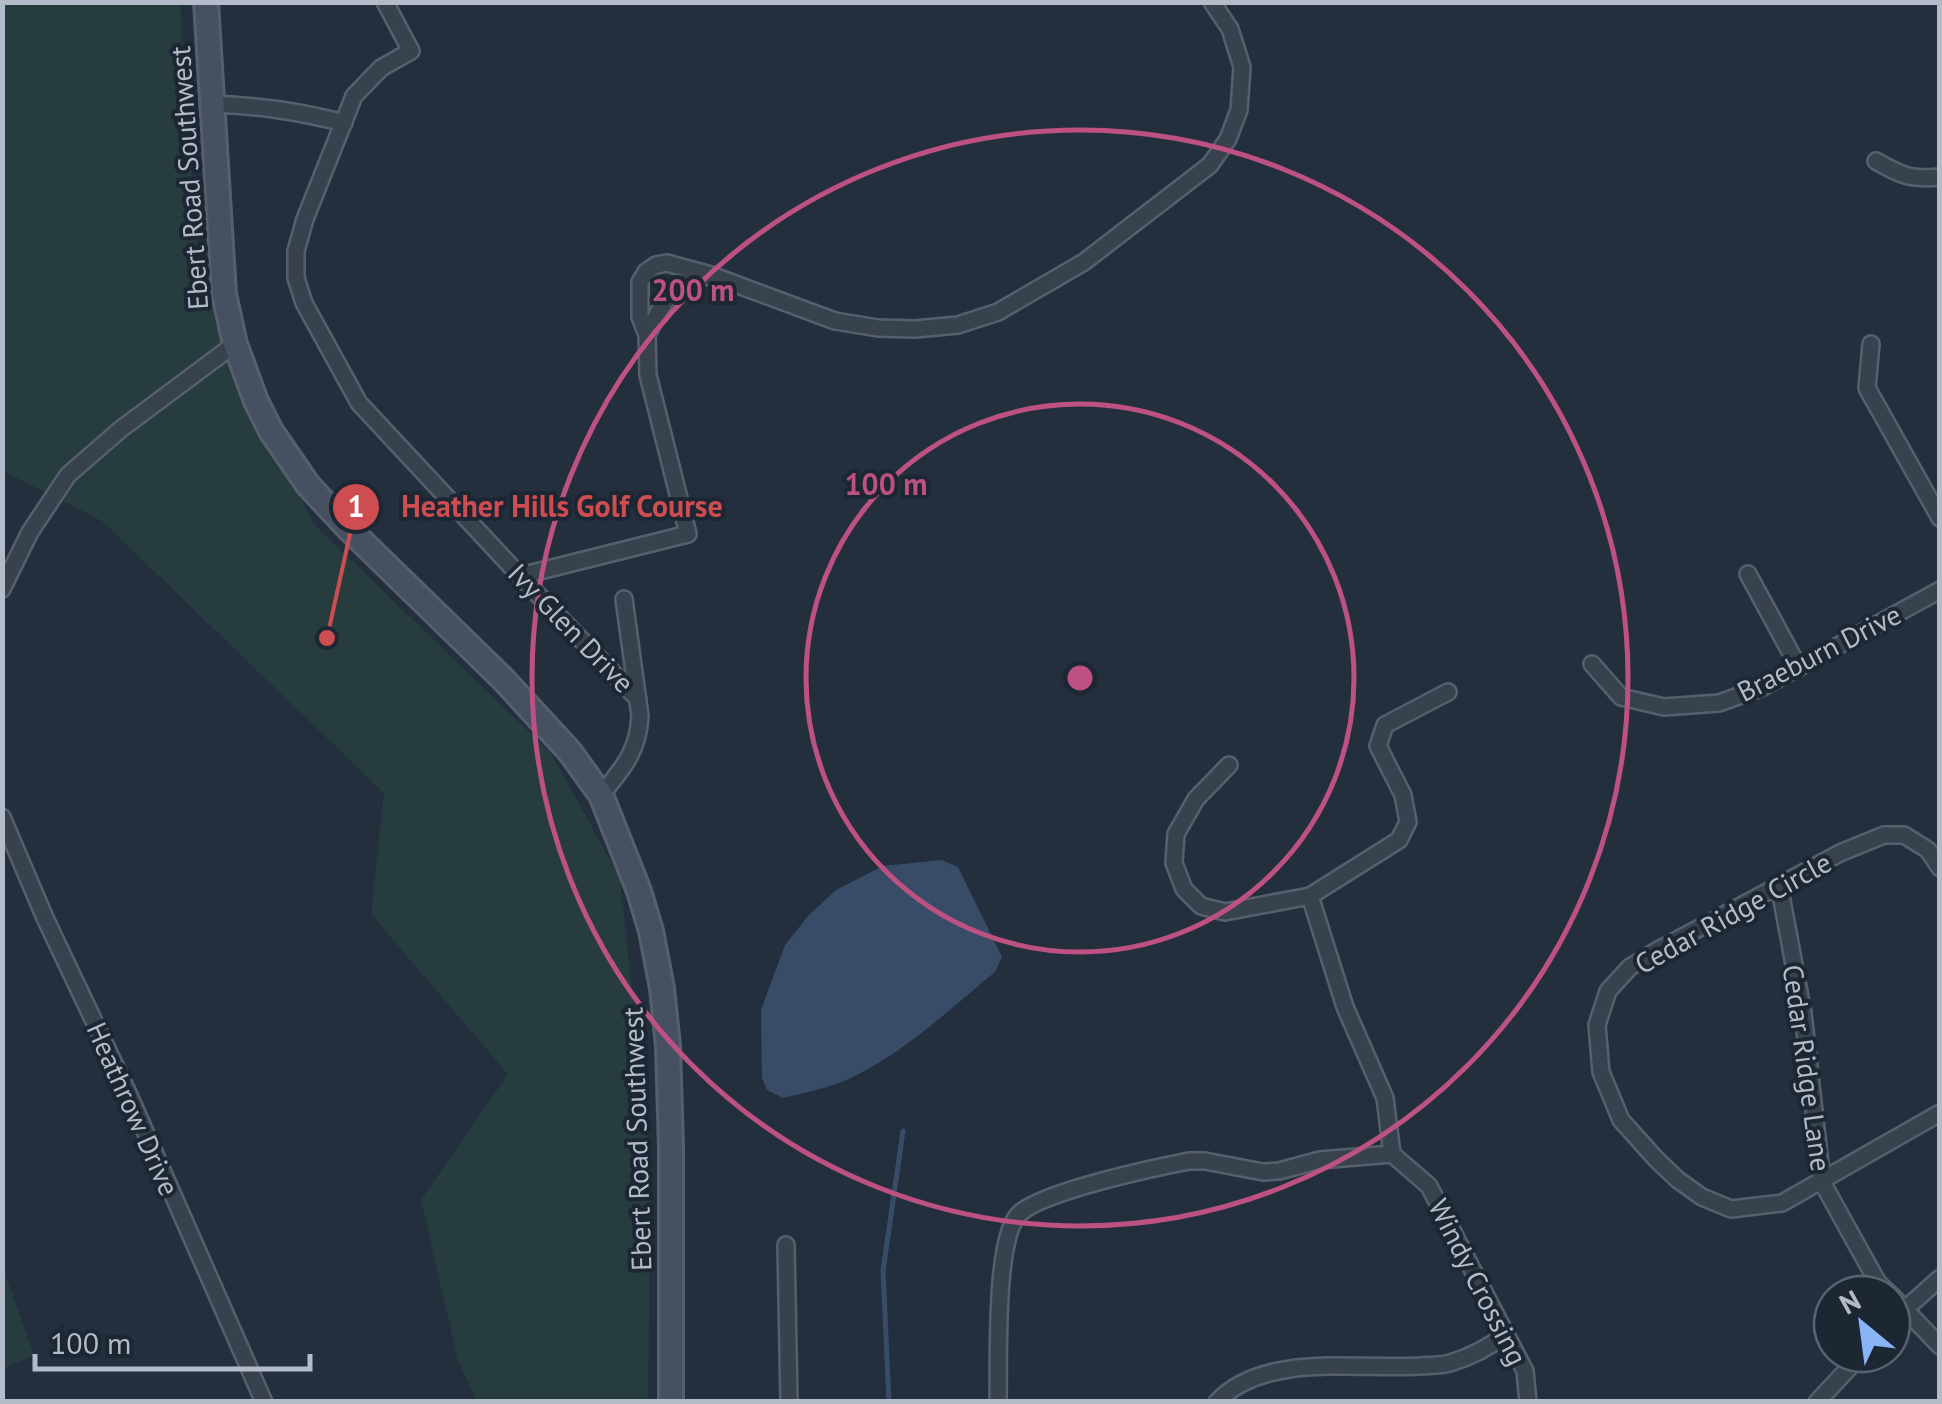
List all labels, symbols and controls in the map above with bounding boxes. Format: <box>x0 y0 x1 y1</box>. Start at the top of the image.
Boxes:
street label: Ebert Road Southwest <box>161 45 216 311</box>
text: 200 m <box>652 270 734 309</box>
text: 100 m <box>845 464 927 503</box>
callout: Heather Hills Golf Course <box>331 477 743 537</box>
text: 1 <box>347 486 365 525</box>
text: Heather Hills Golf Course <box>401 486 723 525</box>
street label: Ivy Glen Drive <box>500 555 642 700</box>
street label: Braeburn Drive <box>1731 595 1907 710</box>
centre of rings <box>1062 660 1098 696</box>
street label: Cedar Ridge Circle <box>1628 843 1838 982</box>
street label: Cedar Ridge Lane <box>1775 962 1840 1174</box>
street label: Ebert Road Southwest <box>613 1006 660 1272</box>
street label: Heathrow Drive <box>79 1016 188 1201</box>
street label: Windy Crossing <box>1421 1192 1536 1371</box>
north arrow <box>1812 1274 1912 1374</box>
text: N <box>1833 1281 1867 1322</box>
scale bar <box>35 1309 310 1371</box>
text: 100 m <box>50 1323 131 1362</box>

